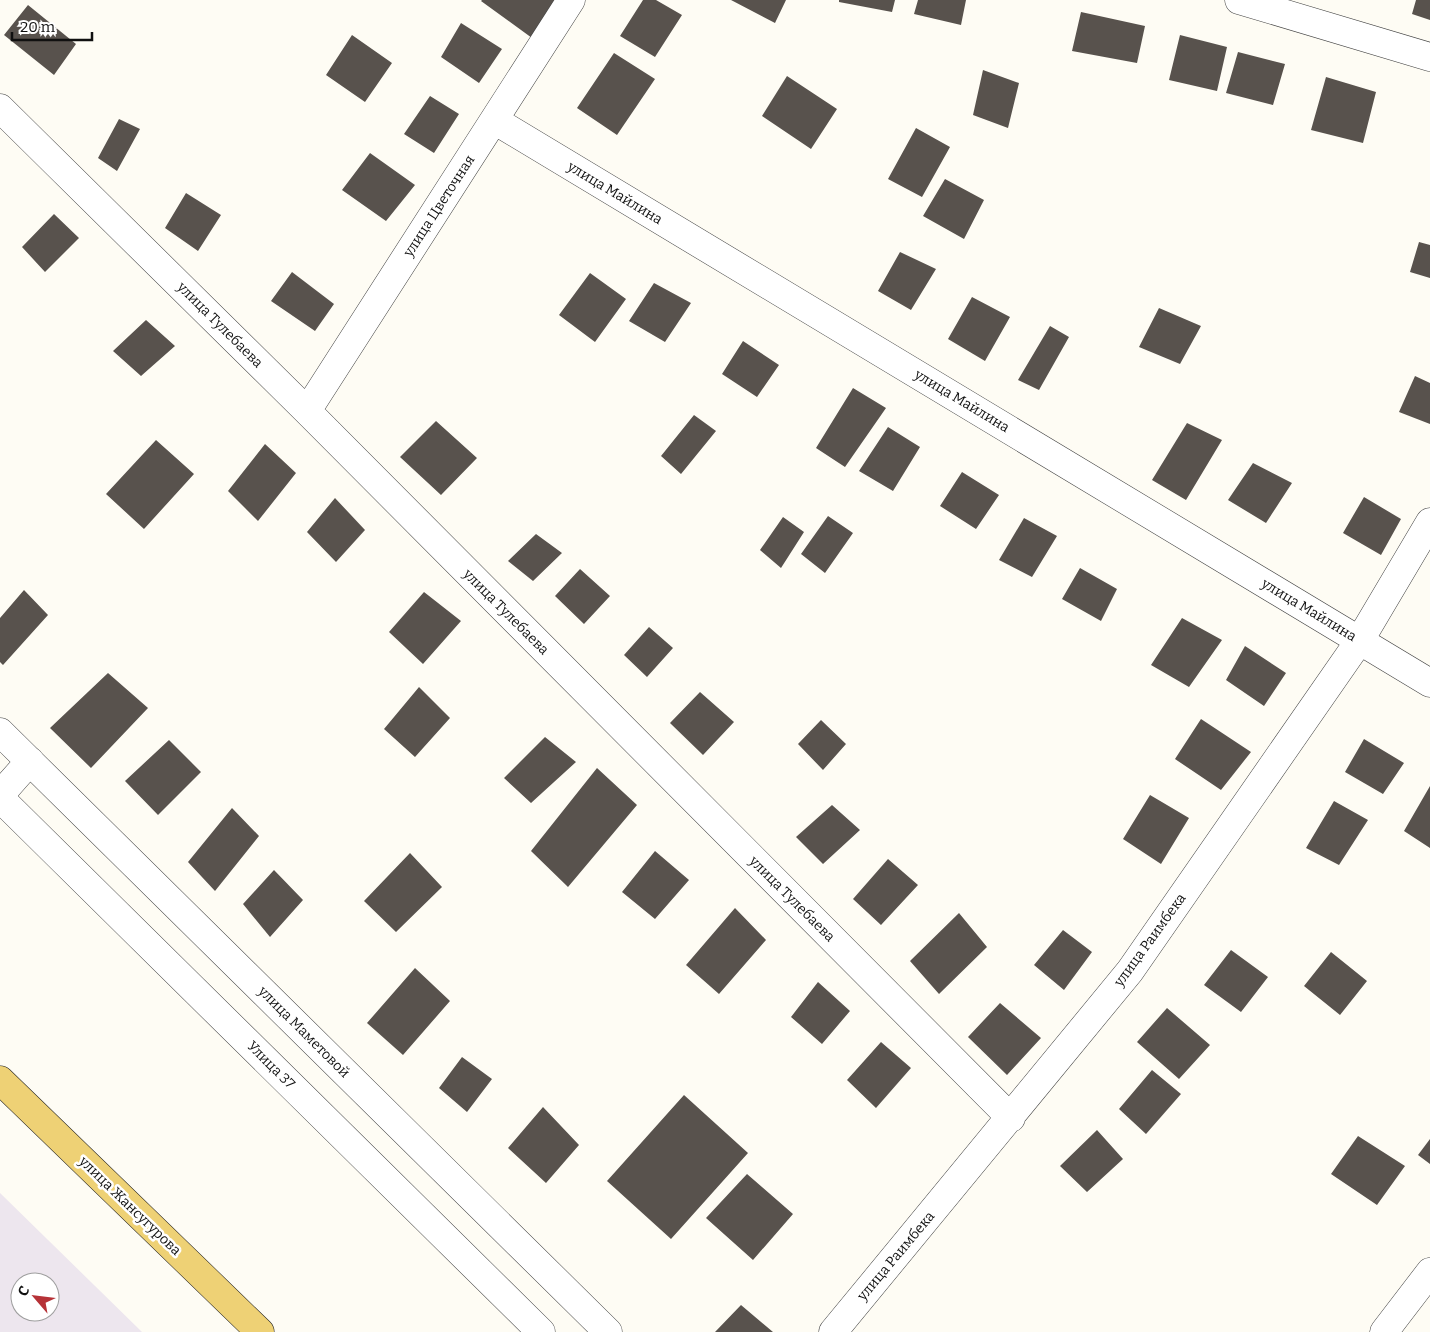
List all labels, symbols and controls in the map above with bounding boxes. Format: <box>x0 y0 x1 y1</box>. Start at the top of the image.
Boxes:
scale bar <box>12 10 92 42</box>
text: 20 m <box>20 18 56 36</box>
street label: улица Цветочная <box>399 152 478 261</box>
street label: улица Майлина <box>564 157 666 228</box>
street label: улица Тулебаева <box>173 278 267 372</box>
street label: улица Майлина <box>911 365 1013 436</box>
street label: улица Тулебаева <box>459 565 553 659</box>
street label: улица Майлина <box>1258 574 1360 645</box>
street label: улица Тулебаева <box>745 852 839 946</box>
street label: улица Раимбека <box>1110 890 1190 991</box>
street label: улица Маметовой <box>254 982 353 1081</box>
street label: Улица 37 <box>244 1038 298 1092</box>
street label: улица Жансугурова <box>75 1152 185 1259</box>
street label: улица Раимбека <box>853 1208 938 1305</box>
north arrow <box>10 1272 60 1322</box>
text: С <box>14 1283 34 1299</box>

